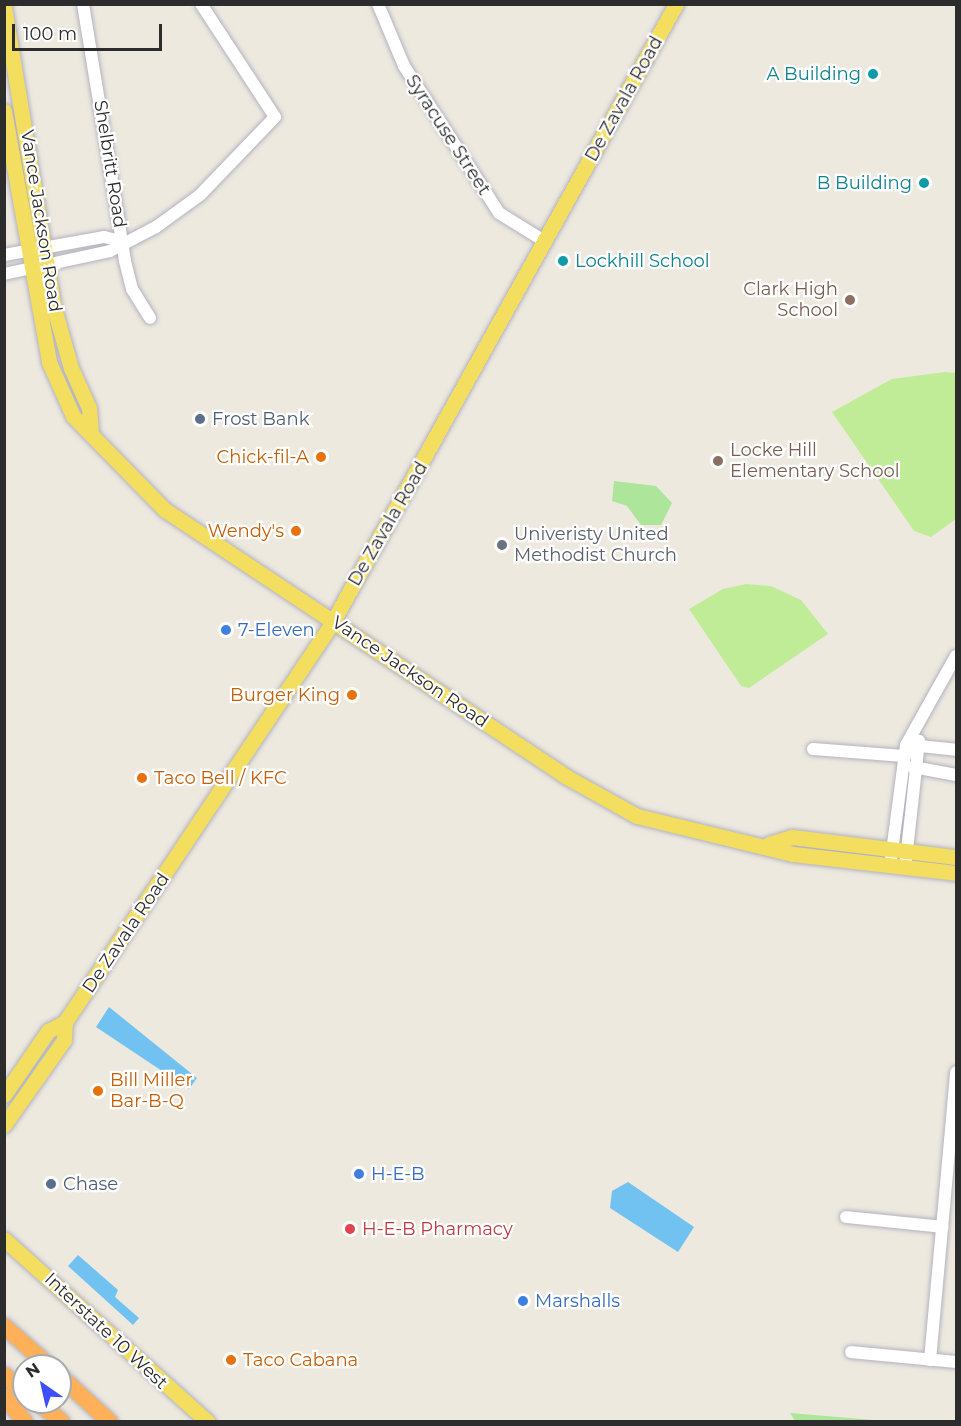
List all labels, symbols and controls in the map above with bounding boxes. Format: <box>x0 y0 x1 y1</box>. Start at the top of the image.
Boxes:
scale bar <box>15 12 165 50</box>
text: 100 m <box>23 23 77 45</box>
street label: De Zavala Road <box>581 33 667 165</box>
place label: A Building <box>766 63 861 85</box>
marker: A Building <box>866 67 880 81</box>
street label: Syracuse Street <box>401 71 495 199</box>
street label: Shelbritt Road <box>89 99 131 229</box>
street label: Vance Jackson Road <box>16 128 66 314</box>
place label: B Building <box>817 172 912 194</box>
marker: B Building <box>917 176 931 190</box>
place label: Lockhill School <box>575 250 710 272</box>
marker: Lockhill School <box>556 254 570 268</box>
place label: Clark High School <box>743 279 838 322</box>
marker: Clark High School <box>843 293 857 307</box>
place label: Frost Bank <box>212 408 309 430</box>
marker: Frost Bank <box>193 412 207 426</box>
place label: Locke Hill Elementary School <box>730 440 900 482</box>
place label: Chick-fil-A <box>216 446 309 468</box>
marker: Chick-fil-A <box>314 450 328 464</box>
marker: Locke Hill Elementary School <box>711 454 725 468</box>
street label: De Zavala Road <box>344 458 432 590</box>
place label: Wendy's <box>208 520 284 542</box>
marker: Wendy's <box>289 524 303 538</box>
place label: Univeristy United Methodist Church <box>514 524 677 566</box>
marker: Univeristy United Methodist Church <box>495 538 509 552</box>
street label: Vance Jackson Road <box>328 612 492 732</box>
place label: 7-Eleven <box>238 619 315 641</box>
marker: 7-Eleven <box>219 623 233 637</box>
place label: Burger King <box>230 684 340 706</box>
marker: Burger King <box>345 688 359 702</box>
place label: Taco Bell / KFC <box>154 767 287 789</box>
marker: Taco Bell / KFC <box>135 771 149 785</box>
street label: De Zavala Road <box>78 869 174 997</box>
place label: Bill Miller Bar-B-Q <box>110 1070 193 1112</box>
marker: Bill Miller Bar-B-Q <box>91 1084 105 1098</box>
place label: H-E-B <box>371 1163 425 1185</box>
marker: H-E-B <box>352 1167 366 1181</box>
place label: Chase <box>63 1173 118 1195</box>
marker: Chase <box>44 1177 58 1191</box>
place label: H-E-B Pharmacy <box>362 1218 513 1240</box>
marker: H-E-B Pharmacy <box>343 1222 357 1236</box>
street label: Interstate 10 West <box>40 1268 172 1394</box>
place label: Marshalls <box>535 1290 620 1312</box>
marker: Marshalls <box>516 1294 530 1308</box>
place label: Taco Cabana <box>243 1349 358 1371</box>
marker: Taco Cabana <box>224 1353 238 1367</box>
north arrow <box>12 1354 72 1414</box>
text: N <box>22 1359 43 1382</box>

